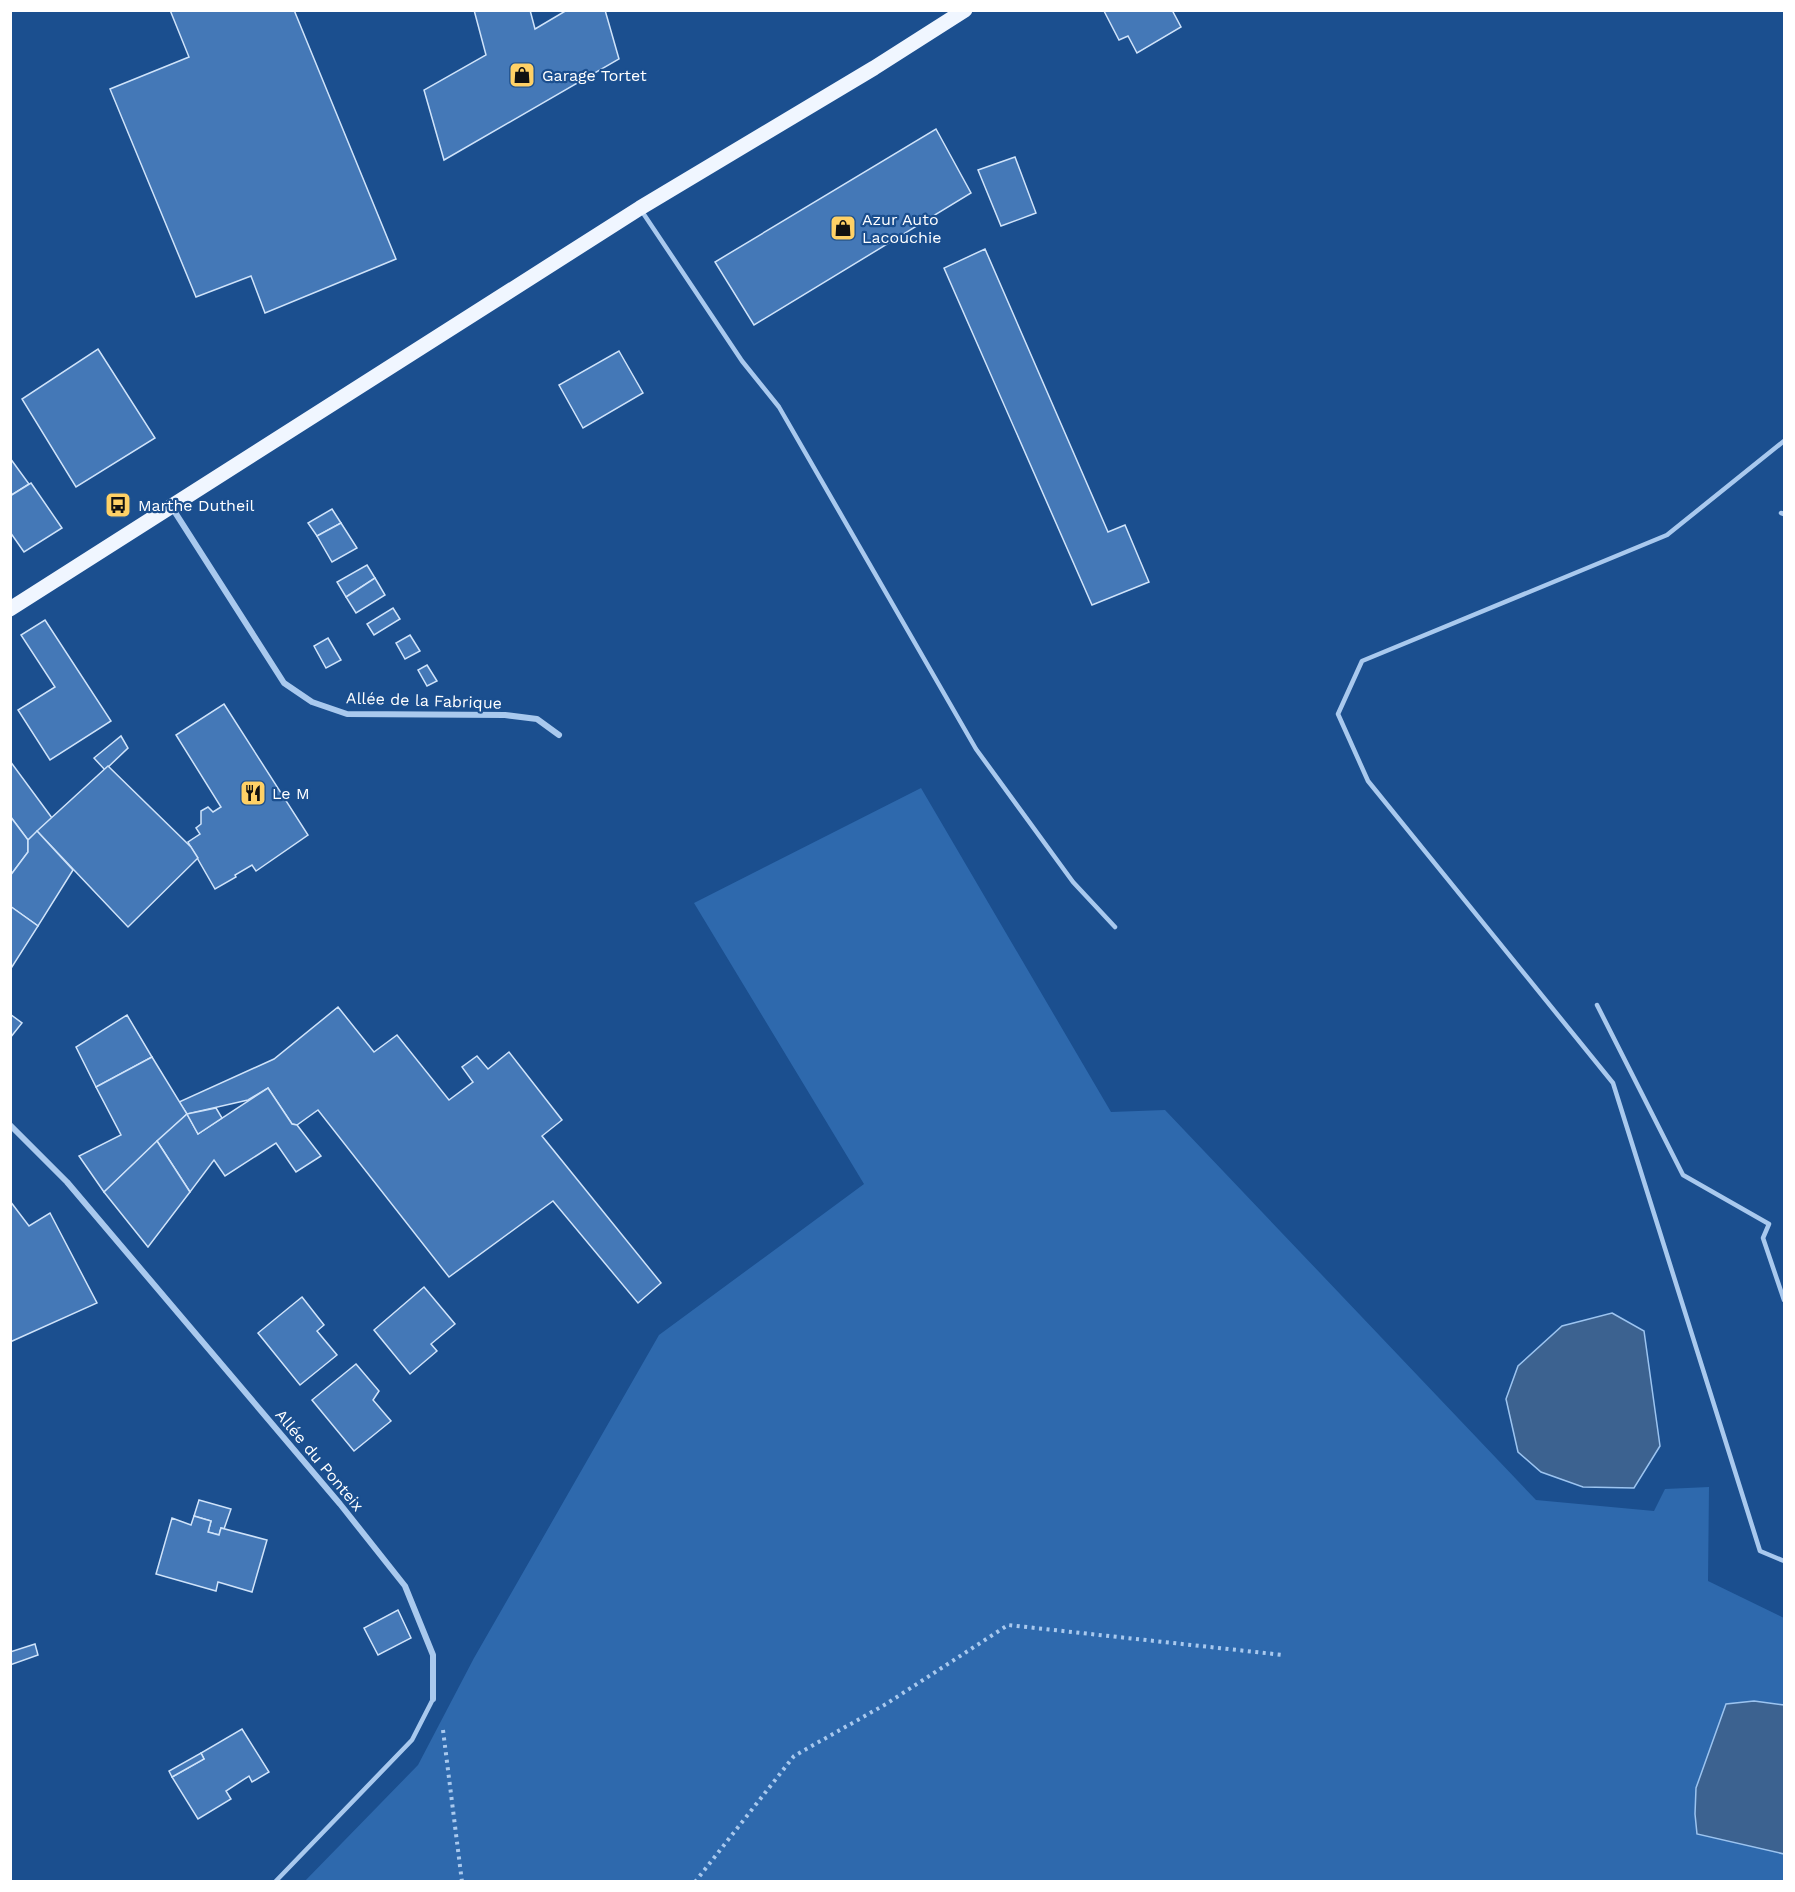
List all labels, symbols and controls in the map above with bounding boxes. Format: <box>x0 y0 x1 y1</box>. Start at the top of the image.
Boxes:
shop icon: Garage Tortet <box>507 60 537 90</box>
place label: Garage Tortet <box>542 66 647 85</box>
place label: Azur Auto Lacouchie <box>862 210 941 247</box>
shop icon: Azur Auto Lacouchie <box>828 213 858 243</box>
bus stop icon: Marthe Dutheil <box>103 490 133 520</box>
place label: Marthe Dutheil <box>138 496 254 515</box>
street label: Allée de la Fabrique <box>346 688 502 713</box>
restaurant icon: Le M <box>238 778 268 808</box>
place label: Le M <box>272 784 310 803</box>
street label: Allée du Ponteix <box>271 1405 368 1515</box>

